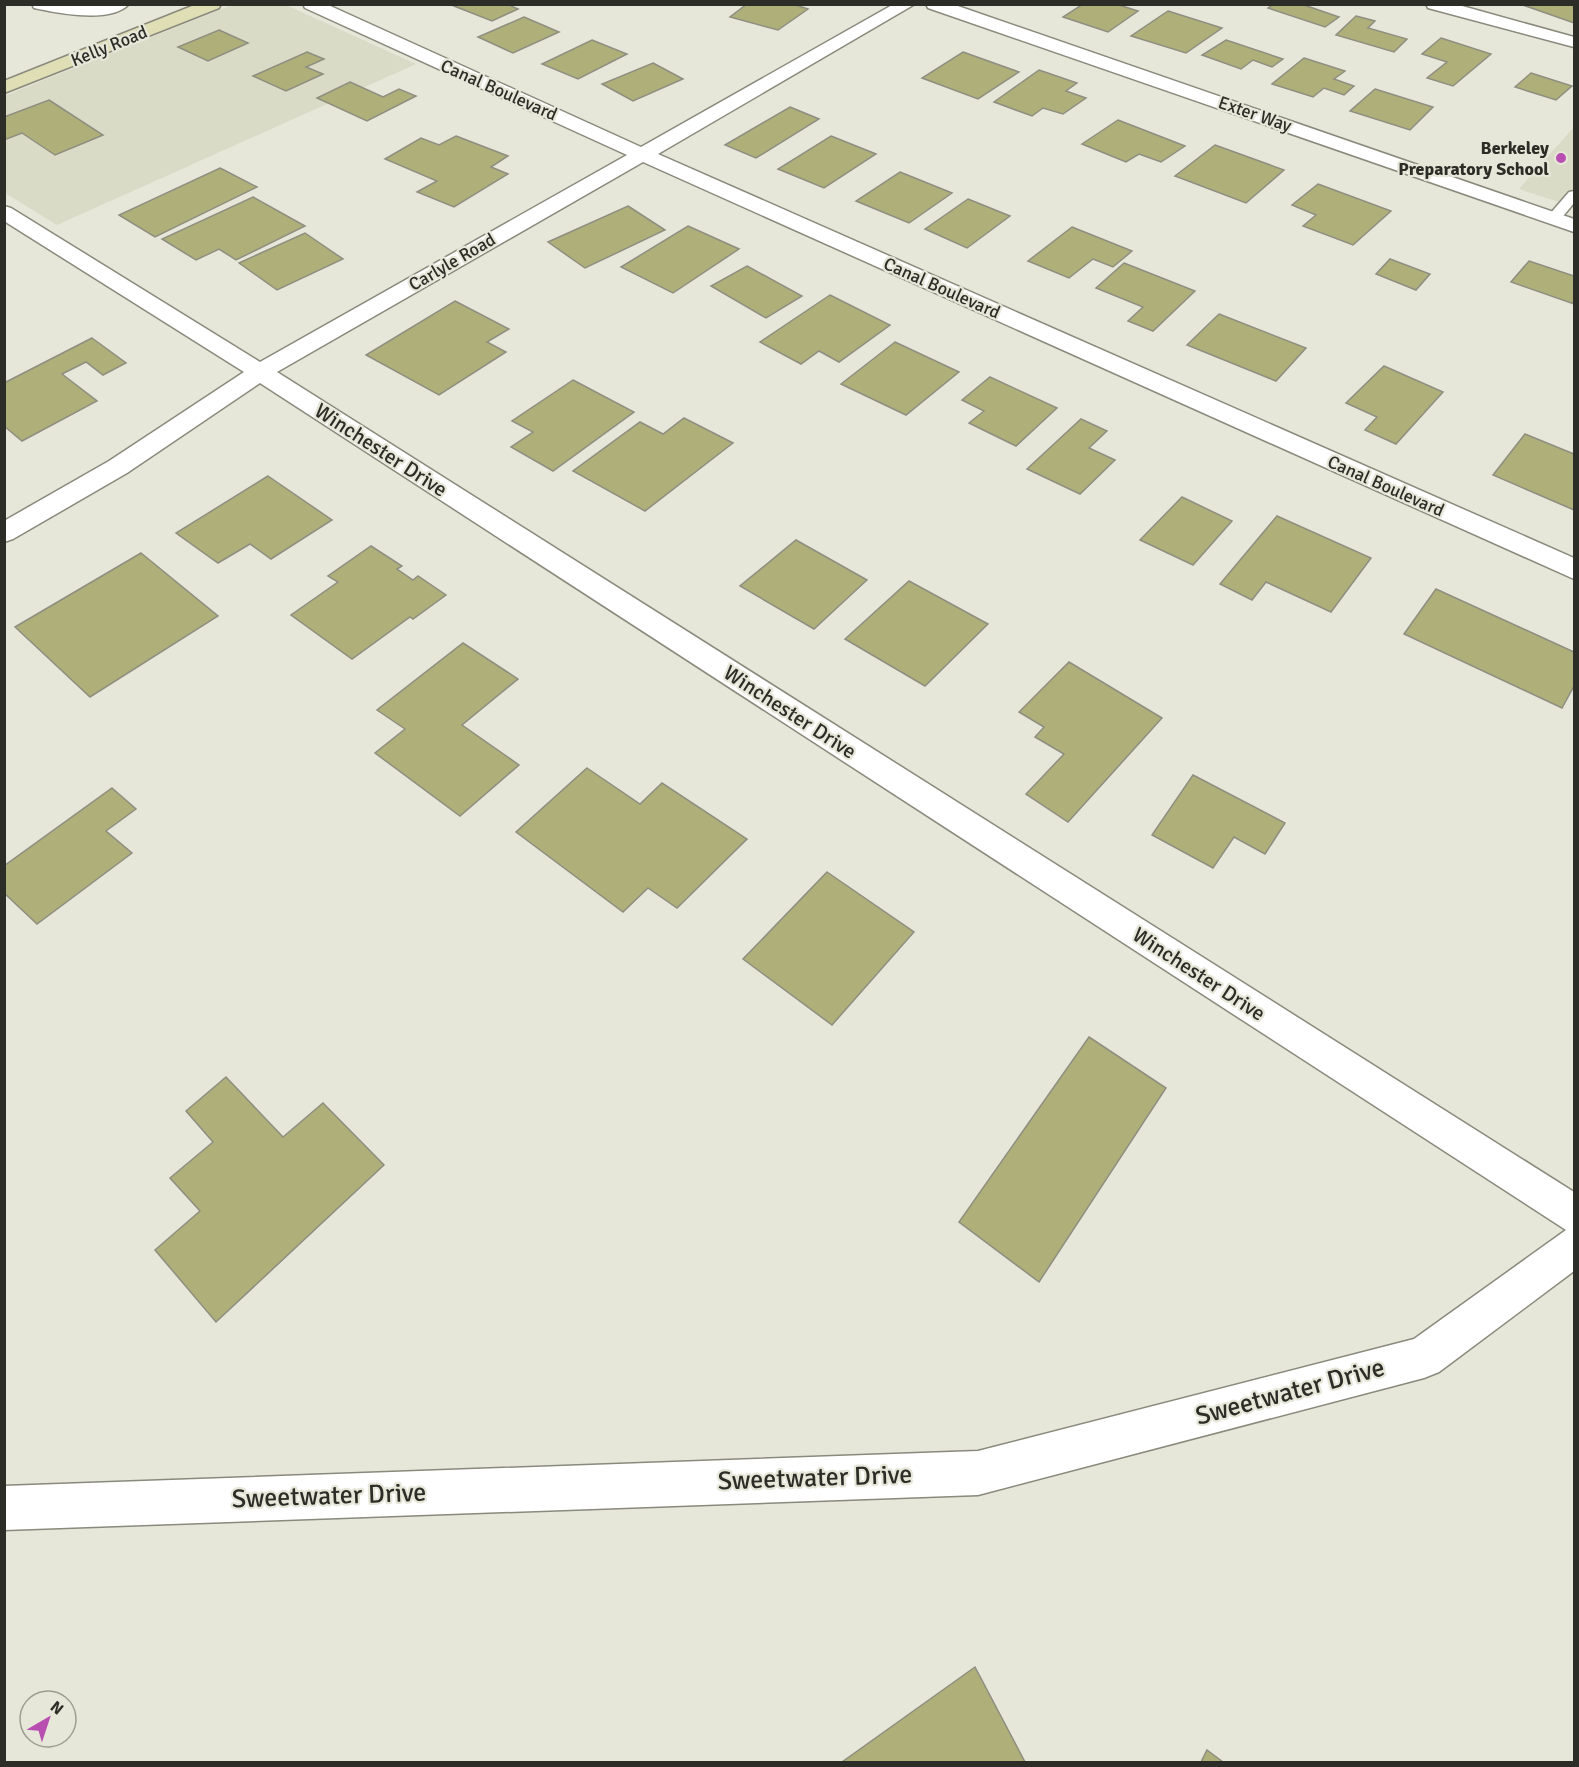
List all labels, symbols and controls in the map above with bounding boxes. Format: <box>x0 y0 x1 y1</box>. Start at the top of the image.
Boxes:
street label: Kelly Road <box>68 21 150 71</box>
street label: Canal Boulevard <box>437 54 561 126</box>
street label: Exter Way <box>1215 91 1295 137</box>
place label: Berkeley Preparatory School <box>1398 137 1549 180</box>
marker: Berkeley Preparatory School <box>1554 151 1568 165</box>
street label: Carlyle Road <box>405 228 499 296</box>
street label: Canal Boulevard <box>880 252 1004 324</box>
street label: Winchester Drive <box>310 397 452 503</box>
street label: Canal Boulevard <box>1324 450 1448 522</box>
street label: Winchester Drive <box>719 659 861 765</box>
street label: Winchester Drive <box>1128 921 1270 1027</box>
street label: Sweetwater Drive <box>1192 1351 1388 1433</box>
street label: Sweetwater Drive <box>717 1459 913 1497</box>
street label: Sweetwater Drive <box>231 1477 427 1515</box>
north arrow <box>18 1689 78 1749</box>
text: N <box>46 1697 67 1719</box>

